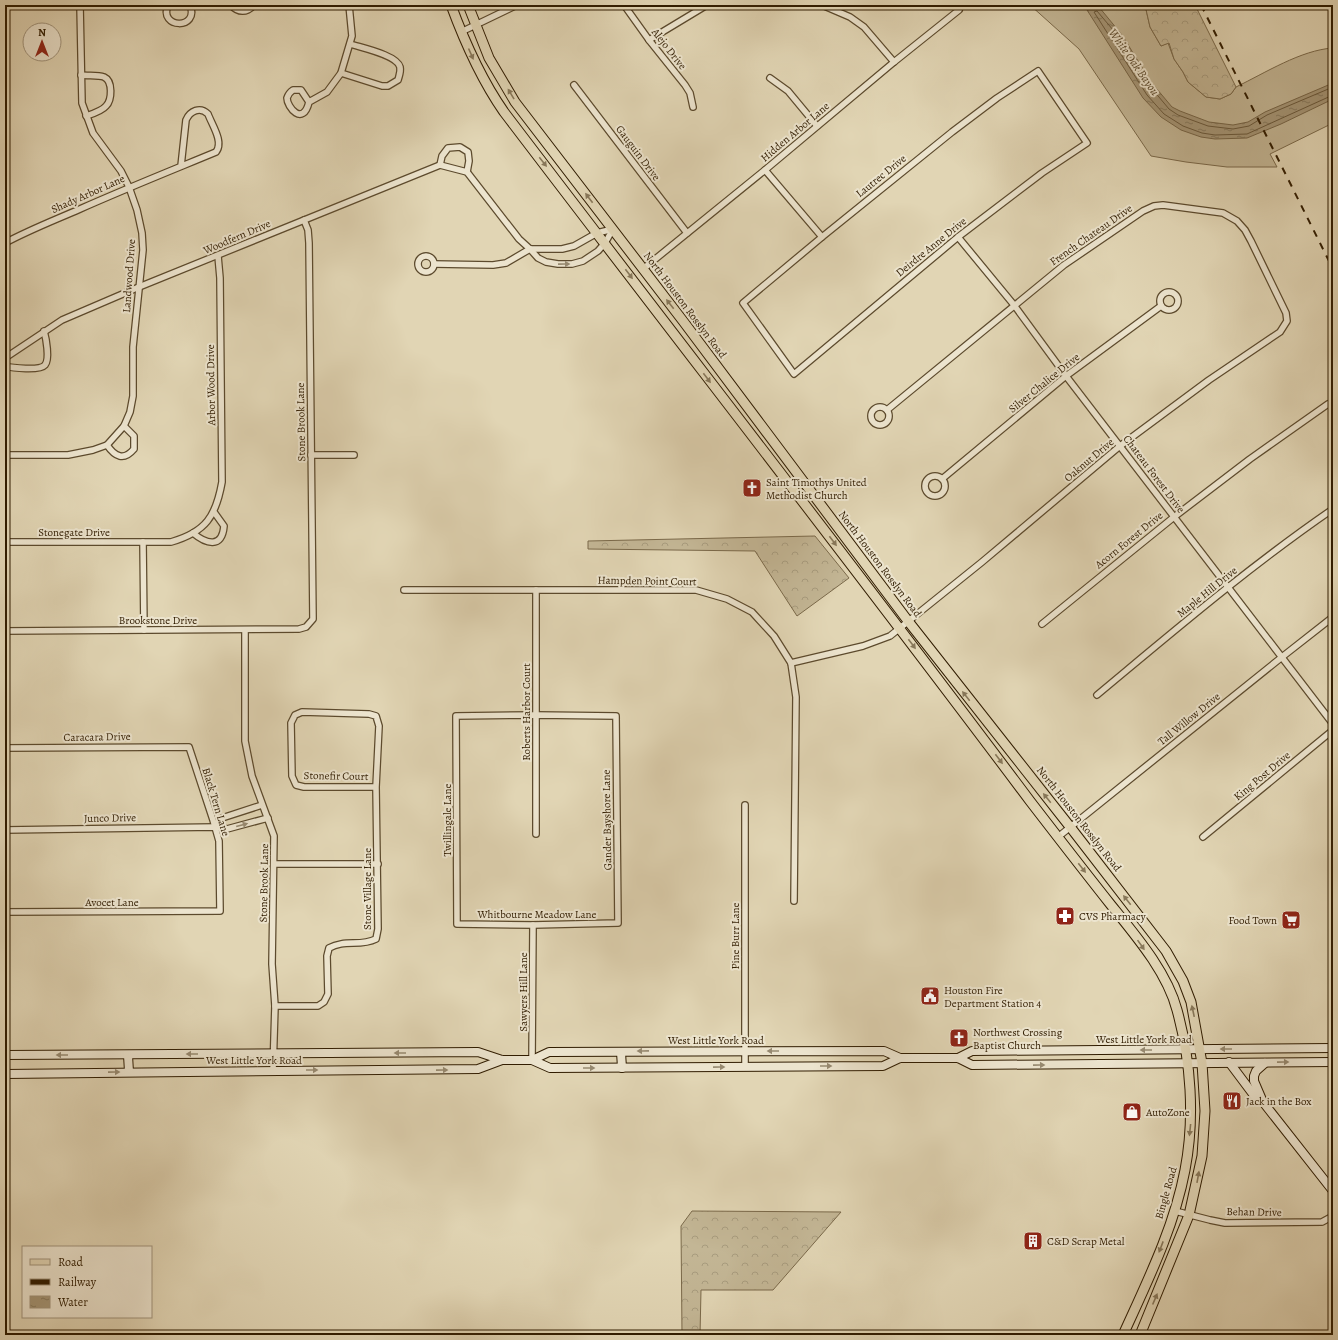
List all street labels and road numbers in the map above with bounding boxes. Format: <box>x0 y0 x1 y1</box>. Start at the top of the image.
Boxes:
street label: Alejo Drive <box>647 24 690 73</box>
street label: Hidden Arbor Lane <box>757 99 833 165</box>
street label: Gauguin Drive <box>612 122 664 184</box>
street label: Lautrec Drive <box>853 151 909 201</box>
street label: Shady Arbor Lane <box>49 171 127 217</box>
street label: French Chateau Drive <box>1047 201 1135 269</box>
street label: Deirdre Anne Drive <box>892 214 970 280</box>
street label: Woodfern Drive <box>200 216 273 258</box>
street label: Landwood Drive <box>119 239 139 313</box>
street label: North Houston Rosslyn Road <box>640 249 730 361</box>
street label: Arbor Wood Drive <box>203 344 219 427</box>
street label: Silver Chalice Drive <box>1005 350 1083 416</box>
street label: Stone Brook Lane <box>293 382 309 462</box>
street label: Chateau Forest Drive <box>1120 432 1188 516</box>
street label: Oaknut Drive <box>1061 435 1117 485</box>
street label: North Houston Rosslyn Road <box>835 508 925 620</box>
street label: Acorn Forest Drive <box>1091 508 1166 573</box>
street label: Stonegate Drive <box>38 525 110 540</box>
street label: Maple Hill Drive <box>1174 563 1240 621</box>
street label: Hampden Point Court <box>597 573 697 589</box>
street label: Brookstone Drive <box>119 613 197 628</box>
street label: Roberts Harbor Court <box>519 663 534 761</box>
street label: Tall Willow Drive <box>1155 689 1223 749</box>
street label: Caracara Drive <box>63 729 131 745</box>
street label: King Post Drive <box>1230 748 1294 804</box>
street label: North Houston Rosslyn Road <box>1033 763 1125 875</box>
street label: Black Tern Lane <box>198 766 234 838</box>
street label: Stonefir Court <box>304 768 369 784</box>
street label: Gander Bayshore Lane <box>599 769 615 870</box>
street label: Twillingale Lane <box>440 784 455 856</box>
street label: Junco Drive <box>84 810 136 826</box>
street label: Stone Brook Lane <box>256 843 272 923</box>
street label: Stone Village Lane <box>360 848 375 930</box>
street label: Avocet Lane <box>84 895 139 910</box>
street label: Pine Burr Lane <box>728 902 743 969</box>
street label: Whitbourne Meadow Lane <box>476 907 597 922</box>
street label: Sawyers Hill Lane <box>516 952 531 1032</box>
street label: West Little York Road <box>1095 1032 1192 1047</box>
street label: West Little York Road <box>667 1033 764 1048</box>
street label: West Little York Road <box>205 1053 302 1068</box>
street label: Bingle Road <box>1151 1165 1181 1221</box>
street label: Behan Drive <box>1226 1204 1282 1220</box>

